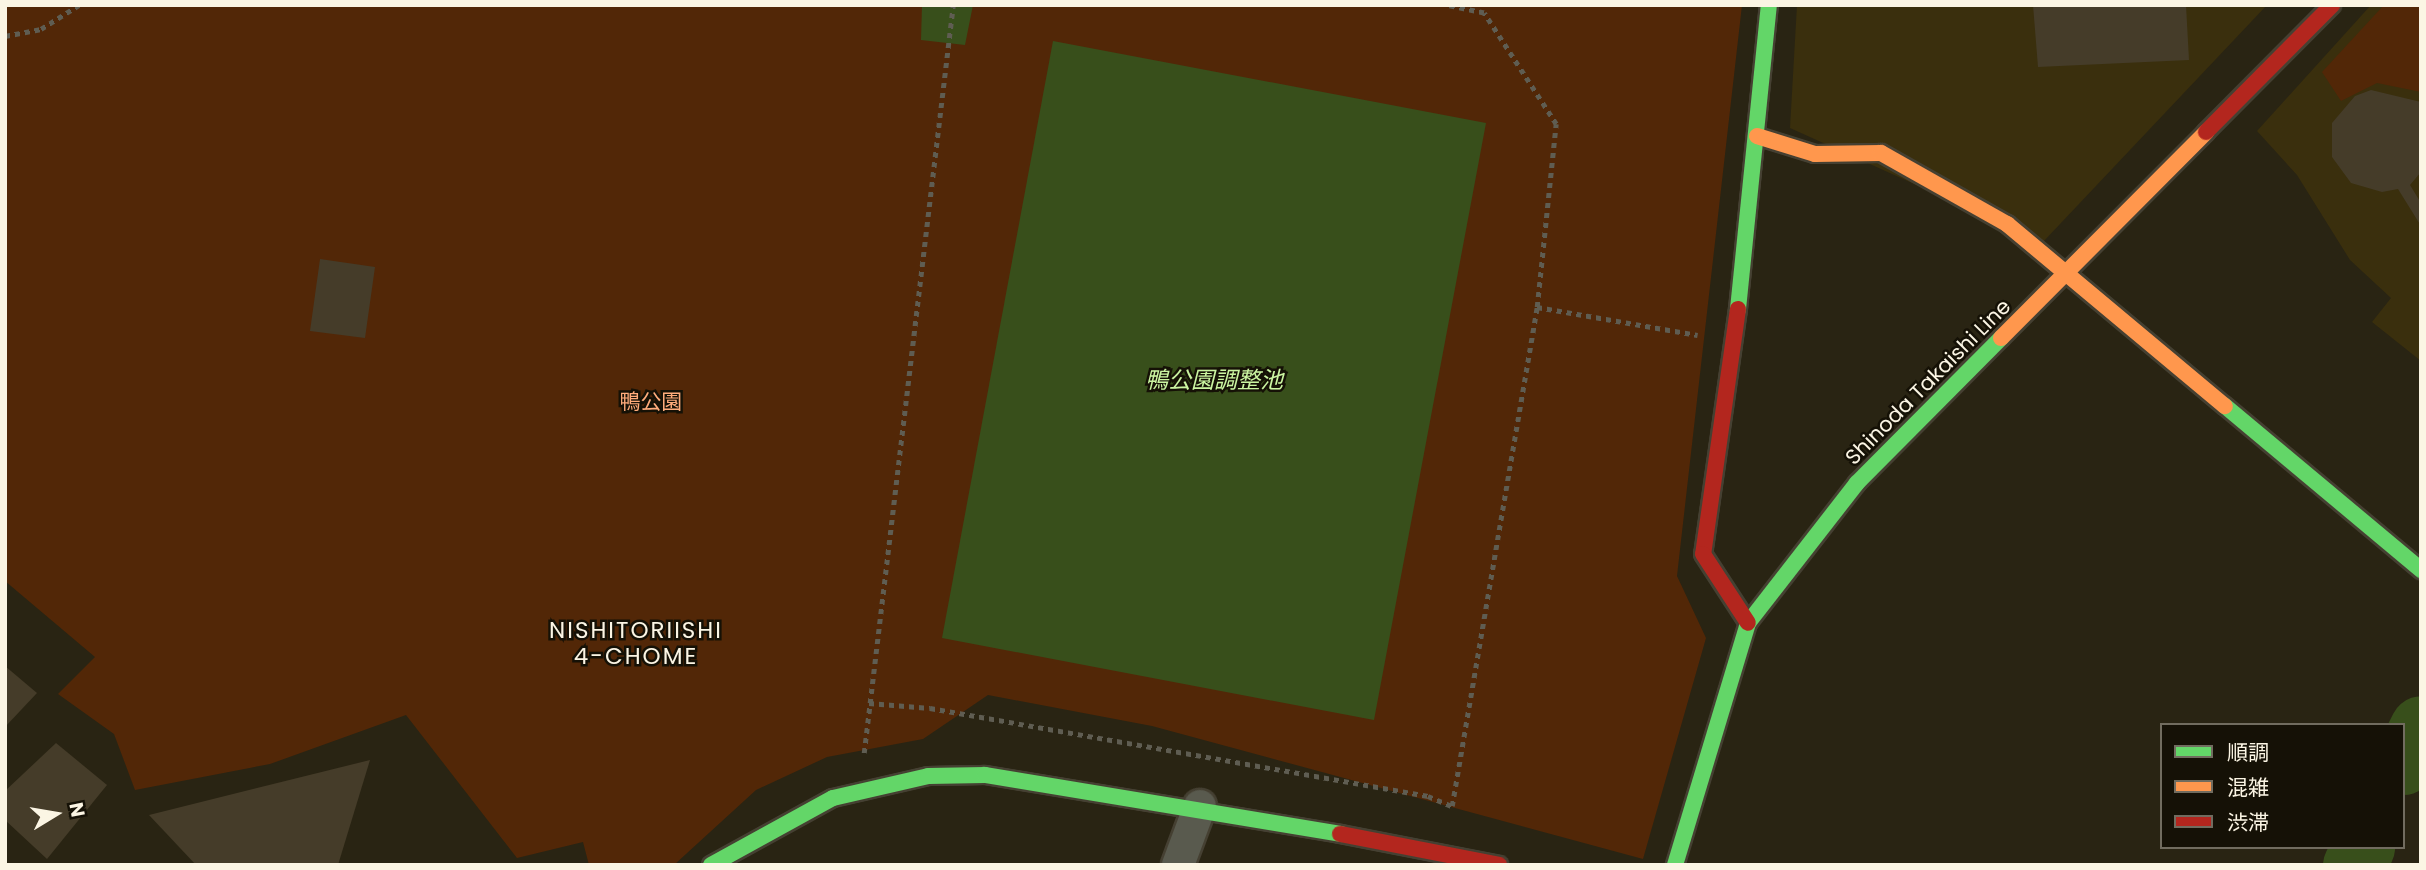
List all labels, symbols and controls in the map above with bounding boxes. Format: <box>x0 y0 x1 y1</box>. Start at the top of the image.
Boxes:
street label: Shinoda Takaishi Line <box>1840 294 2016 470</box>
water label: 鴨公園調整池 <box>1145 366 1283 394</box>
park label: 鴨公園 <box>620 389 682 415</box>
district label: NISHITORIISHI 4-CHOME <box>551 616 721 670</box>
legend <box>2160 723 2405 849</box>
text: 順調 <box>2227 738 2269 767</box>
text: 混雑 <box>2227 773 2269 802</box>
north arrow <box>21 779 91 849</box>
text: N <box>62 800 92 819</box>
text: 渋滞 <box>2227 808 2269 837</box>

